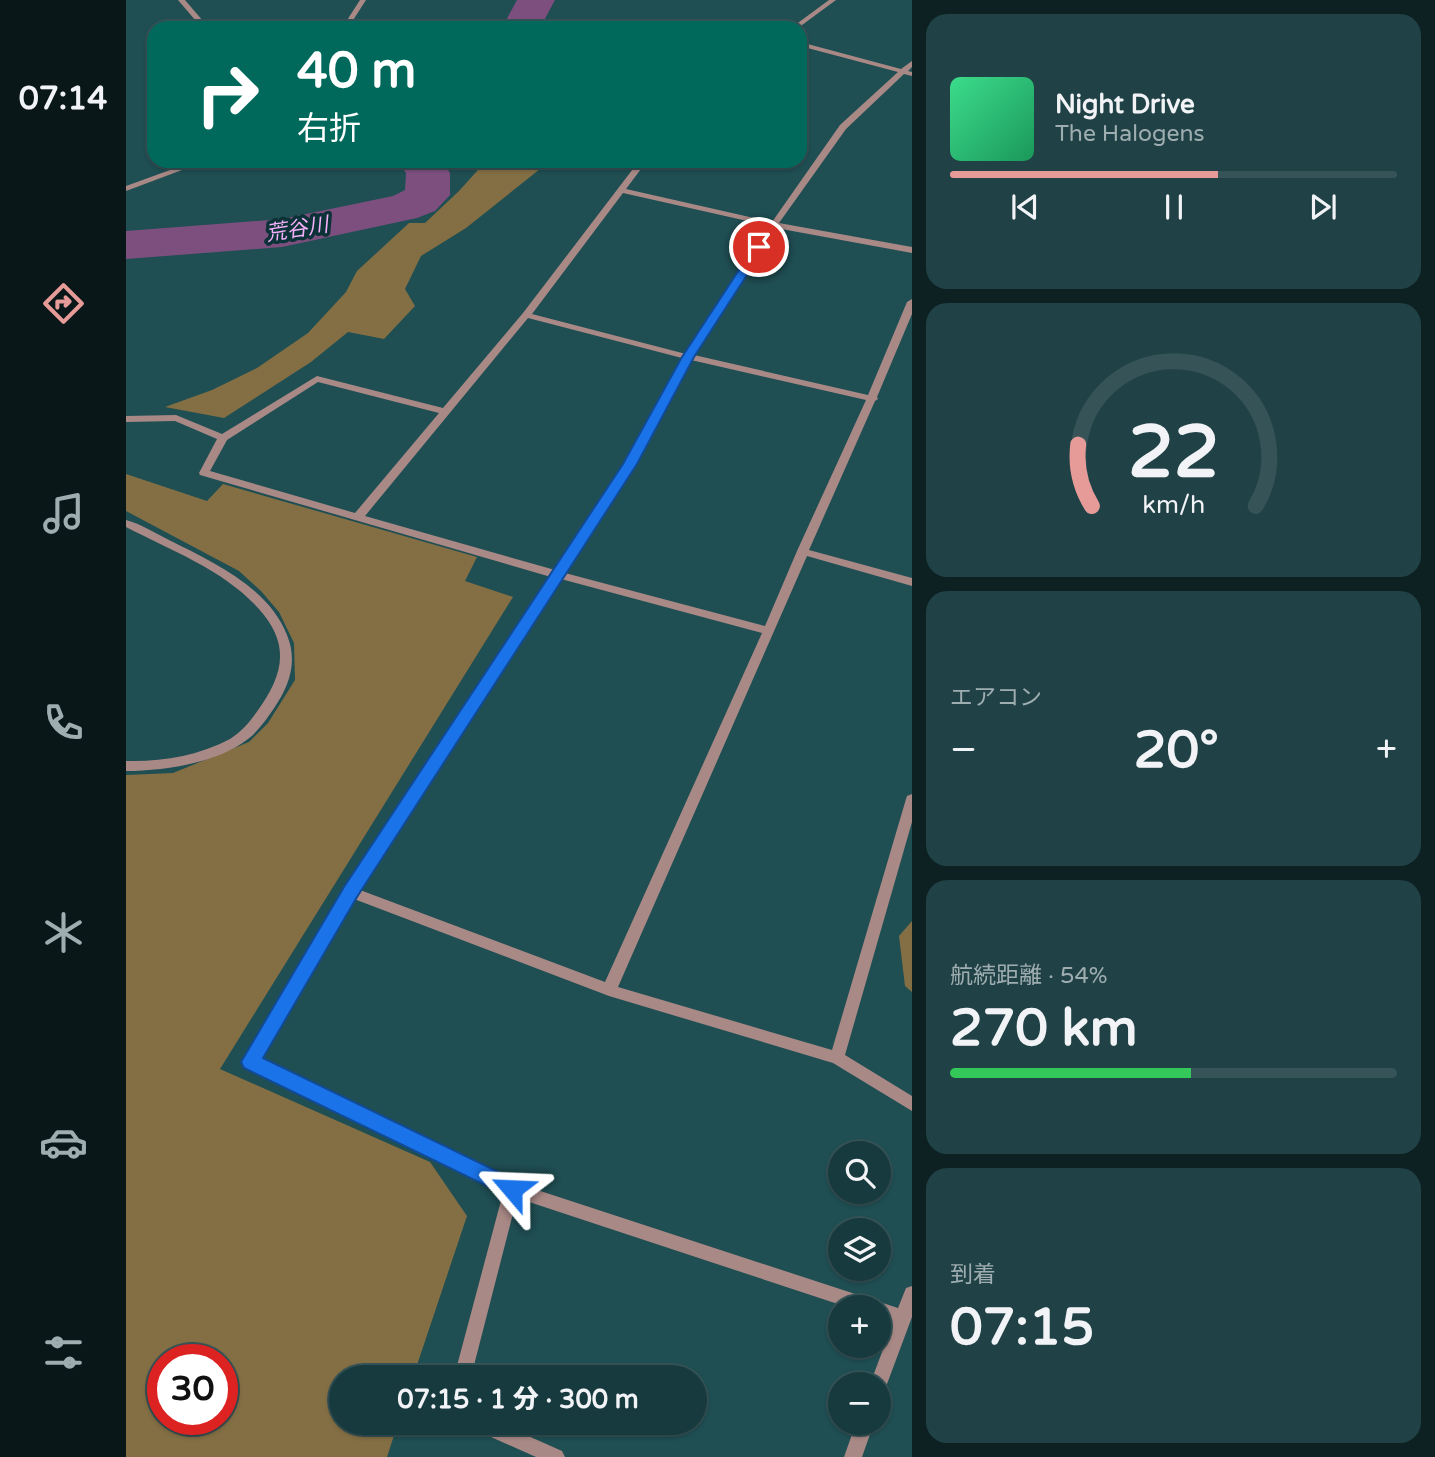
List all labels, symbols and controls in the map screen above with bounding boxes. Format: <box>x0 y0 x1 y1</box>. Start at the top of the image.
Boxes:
text: 40 m <box>297 42 416 101</box>
icon: right <box>182 49 273 140</box>
text: 07:14 <box>19 80 107 118</box>
text: Night Drive <box>1055 89 1195 120</box>
text: 右折 <box>297 110 361 148</box>
text: The Halogens <box>1055 120 1204 148</box>
icon: previous <box>1006 188 1044 226</box>
icon: pause <box>1155 188 1193 226</box>
icon: next <box>1304 188 1342 226</box>
water label: 荒谷川 <box>264 212 332 247</box>
pin <box>729 217 789 277</box>
icon: arrive <box>740 228 778 266</box>
icon: directions <box>39 279 88 328</box>
text: 22 <box>1128 409 1219 497</box>
icon: music <box>39 489 88 538</box>
text: km/h <box>1142 490 1205 520</box>
text: エアコン <box>950 684 1042 712</box>
icon: phone <box>39 698 88 747</box>
text: 20° <box>1134 719 1219 782</box>
text: − <box>950 727 977 773</box>
text: + <box>1376 727 1397 773</box>
icon: climate <box>39 908 88 957</box>
text: 航続距離 · 54% <box>950 962 1108 990</box>
text: 270 km <box>950 997 1138 1060</box>
icon: car <box>39 1118 88 1167</box>
map controls <box>828 1141 891 1435</box>
button: search <box>828 1141 891 1204</box>
position arrow <box>475 1152 549 1226</box>
button: layers <box>828 1218 891 1281</box>
text: 到着 <box>950 1261 996 1289</box>
button: + <box>828 1295 891 1358</box>
text: 07:15 <box>950 1296 1094 1359</box>
icon: filters <box>39 1328 88 1377</box>
speed limit sign: 30 <box>147 1344 238 1435</box>
button: − <box>828 1372 891 1435</box>
text: 07:15 · 1 分 · 300 m <box>397 1384 639 1415</box>

